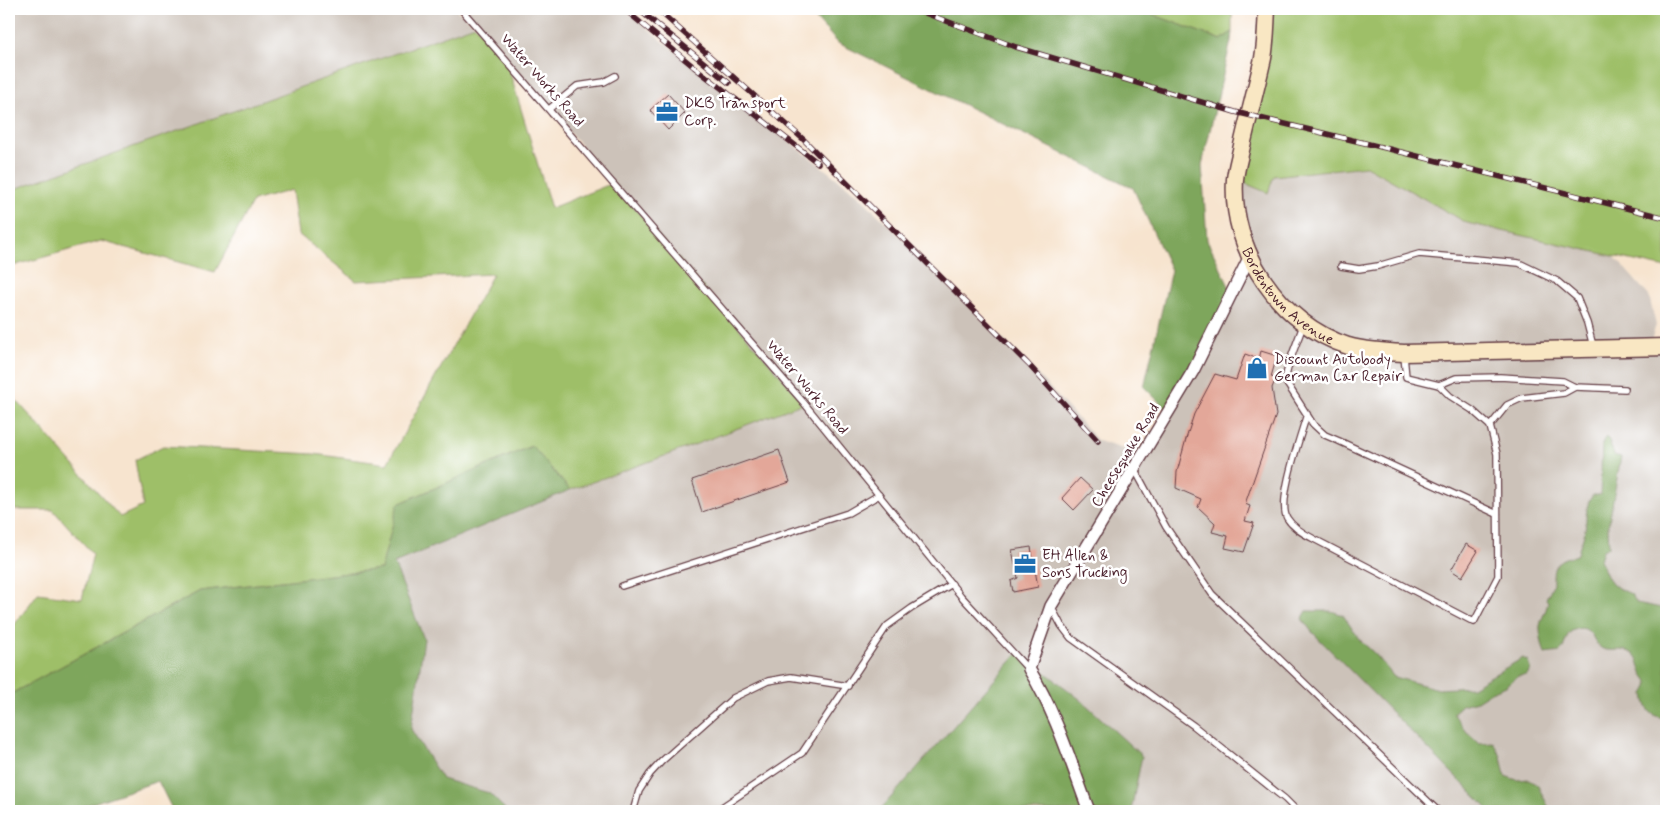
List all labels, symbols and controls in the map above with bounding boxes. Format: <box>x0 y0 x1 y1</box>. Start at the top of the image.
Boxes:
street label: Water Works Road <box>496 30 588 132</box>
place label: DKB Transport Corp. <box>684 94 786 131</box>
office icon: DKB Transport Corp. <box>654 99 680 125</box>
street label: Bordentown Avenue <box>1236 245 1337 350</box>
street label: Water Works Road <box>762 336 853 439</box>
place label: Discount Autobody German Car Repair <box>1274 350 1402 387</box>
shop icon: Discount Autobody German Car Repair <box>1244 355 1270 381</box>
street label: Cheesequake Road <box>1087 400 1165 511</box>
place label: EH Allen & Sons Trucking <box>1042 546 1128 584</box>
office icon: EH Allen & Sons Trucking <box>1012 551 1038 577</box>

